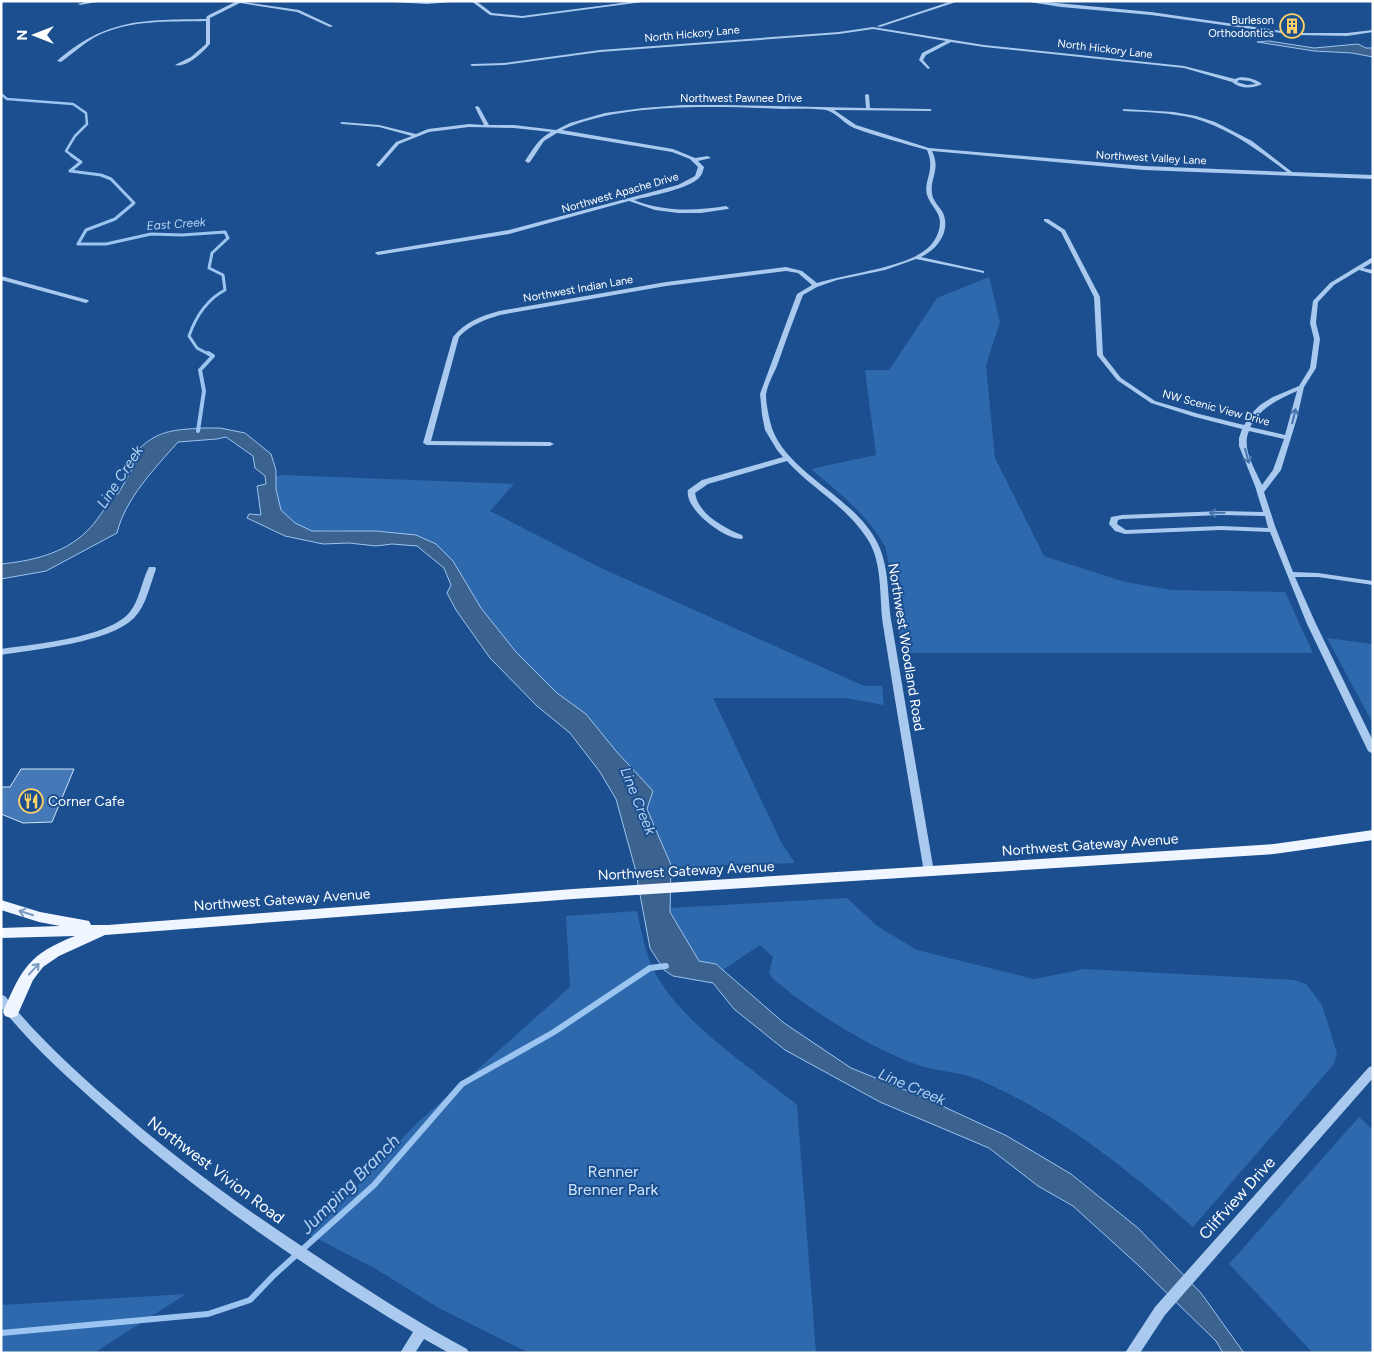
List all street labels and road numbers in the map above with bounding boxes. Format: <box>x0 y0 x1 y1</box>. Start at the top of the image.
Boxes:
street label: North Hickory Lane <box>644 23 740 45</box>
street label: North Hickory Lane <box>1057 37 1153 61</box>
street label: Northwest Pawnee Drive <box>680 92 802 105</box>
street label: Northwest Valley Lane <box>1095 149 1207 167</box>
street label: Northwest Apache Drive <box>560 170 680 216</box>
street label: Northwest Indian Lane <box>522 273 634 305</box>
street label: NW Scenic View Drive <box>1161 387 1271 429</box>
street label: Northwest Woodland Road <box>884 562 928 732</box>
street label: Northwest Gateway Avenue <box>1001 830 1179 860</box>
street label: Northwest Gateway Avenue <box>597 858 775 884</box>
street label: Northwest Gateway Avenue <box>193 885 371 915</box>
street label: Northwest Vivion Road <box>144 1112 288 1228</box>
street label: Cliffview Drive <box>1195 1153 1279 1243</box>

